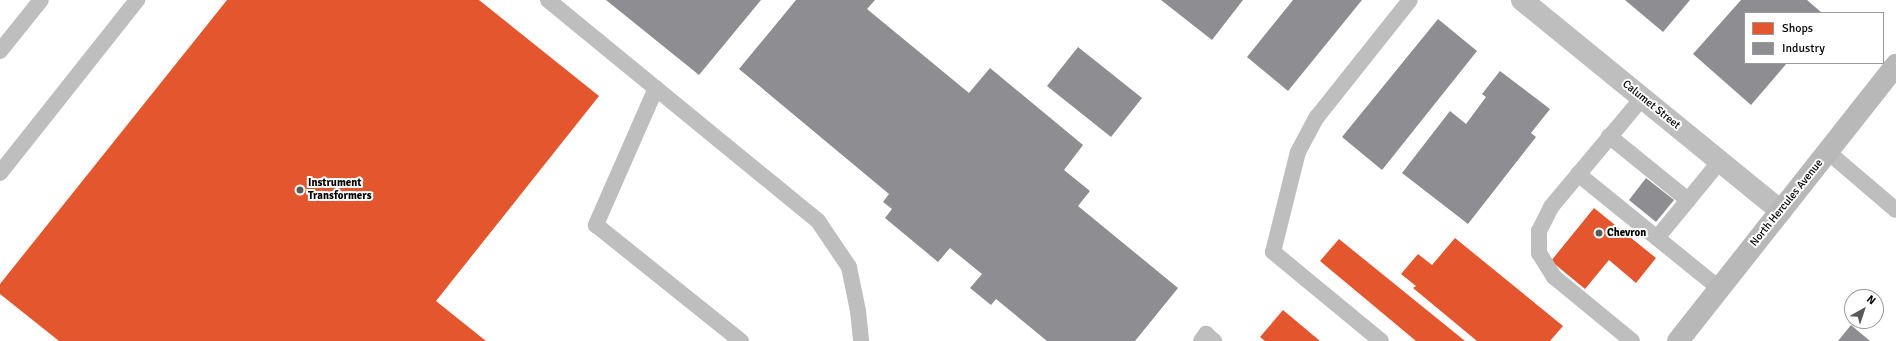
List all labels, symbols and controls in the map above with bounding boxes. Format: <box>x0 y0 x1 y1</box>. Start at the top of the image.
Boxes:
legend <box>1744 12 1884 64</box>
text: Shops <box>1782 21 1813 36</box>
text: Industry <box>1782 41 1825 56</box>
street label: Calumet Street <box>1619 78 1683 132</box>
street label: North Hercules Avenue <box>1748 157 1826 249</box>
place label: Instrument Transformers <box>308 177 372 203</box>
marker: Instrument Transformers <box>295 185 305 195</box>
place label: Chevron <box>1607 226 1646 240</box>
marker: Chevron <box>1594 228 1604 238</box>
north arrow <box>1844 289 1884 329</box>
text: N <box>1864 293 1878 308</box>

